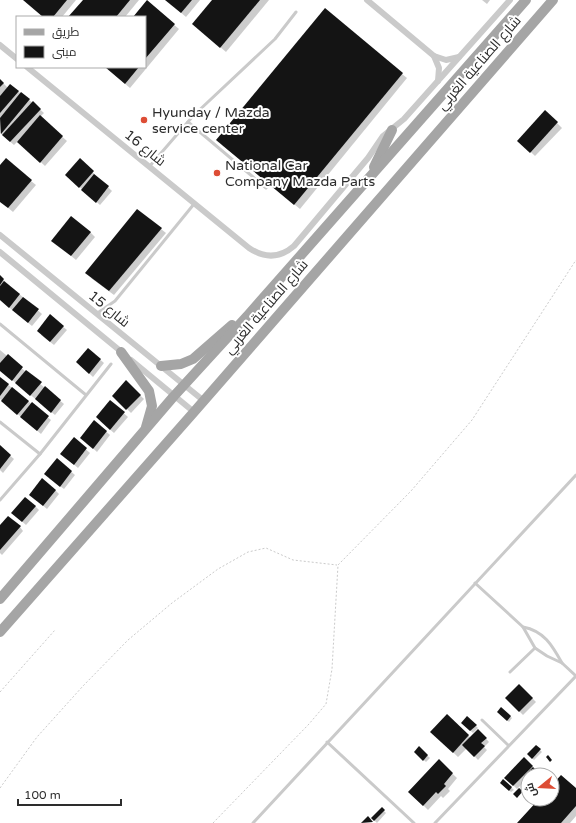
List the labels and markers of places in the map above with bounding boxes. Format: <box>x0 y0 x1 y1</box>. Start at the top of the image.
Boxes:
place label: Hyunday / Mazda service center <box>152 104 270 137</box>
marker: Hyunday / Mazda service center <box>139 115 149 125</box>
place label: National Car Company Mazda Parts <box>225 157 375 190</box>
marker: National Car Company Mazda Parts <box>212 168 222 178</box>

